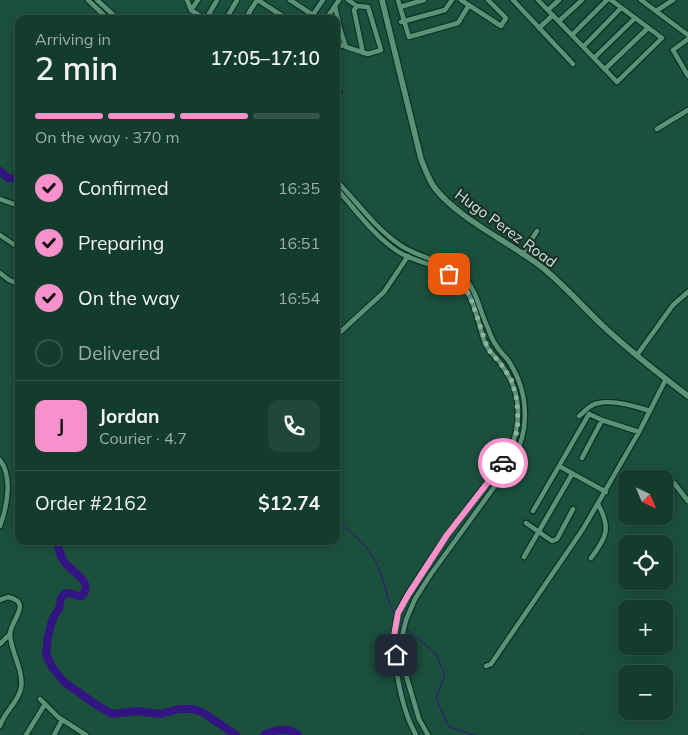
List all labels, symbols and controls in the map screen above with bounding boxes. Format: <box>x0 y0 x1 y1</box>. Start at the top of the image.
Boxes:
text: Arriving in <box>35 29 111 49</box>
text: 17:05–17:10 <box>210 46 320 70</box>
text: 2 min <box>35 48 118 88</box>
text: On the way · 370 m <box>35 127 180 147</box>
icon: check <box>35 174 63 202</box>
text: Confirmed <box>78 176 169 200</box>
text: 16:35 <box>278 178 320 198</box>
street label: Hugo Perez Road <box>451 185 561 271</box>
icon: check <box>35 229 63 257</box>
text: Preparing <box>78 231 164 255</box>
text: 16:51 <box>278 233 320 253</box>
pin <box>428 253 470 295</box>
icon: bag <box>435 260 463 288</box>
icon: check <box>35 284 63 312</box>
text: On the way <box>78 286 180 310</box>
text: 16:54 <box>278 288 320 308</box>
text: Delivered <box>78 341 160 365</box>
button: phone <box>268 400 320 452</box>
text: Jordan <box>99 404 159 428</box>
text: J <box>58 414 64 438</box>
text: Courier · 4.7 <box>99 428 187 448</box>
courier <box>478 438 528 488</box>
icon: car <box>489 449 517 477</box>
north arrow <box>618 470 672 525</box>
map controls <box>618 470 673 720</box>
text: Order #2162 <box>35 491 147 515</box>
text: $12.74 <box>258 491 320 515</box>
button: locate <box>618 535 673 590</box>
button: + <box>618 600 673 655</box>
pin <box>375 634 417 676</box>
icon: home <box>382 641 410 669</box>
button: − <box>618 665 673 720</box>

